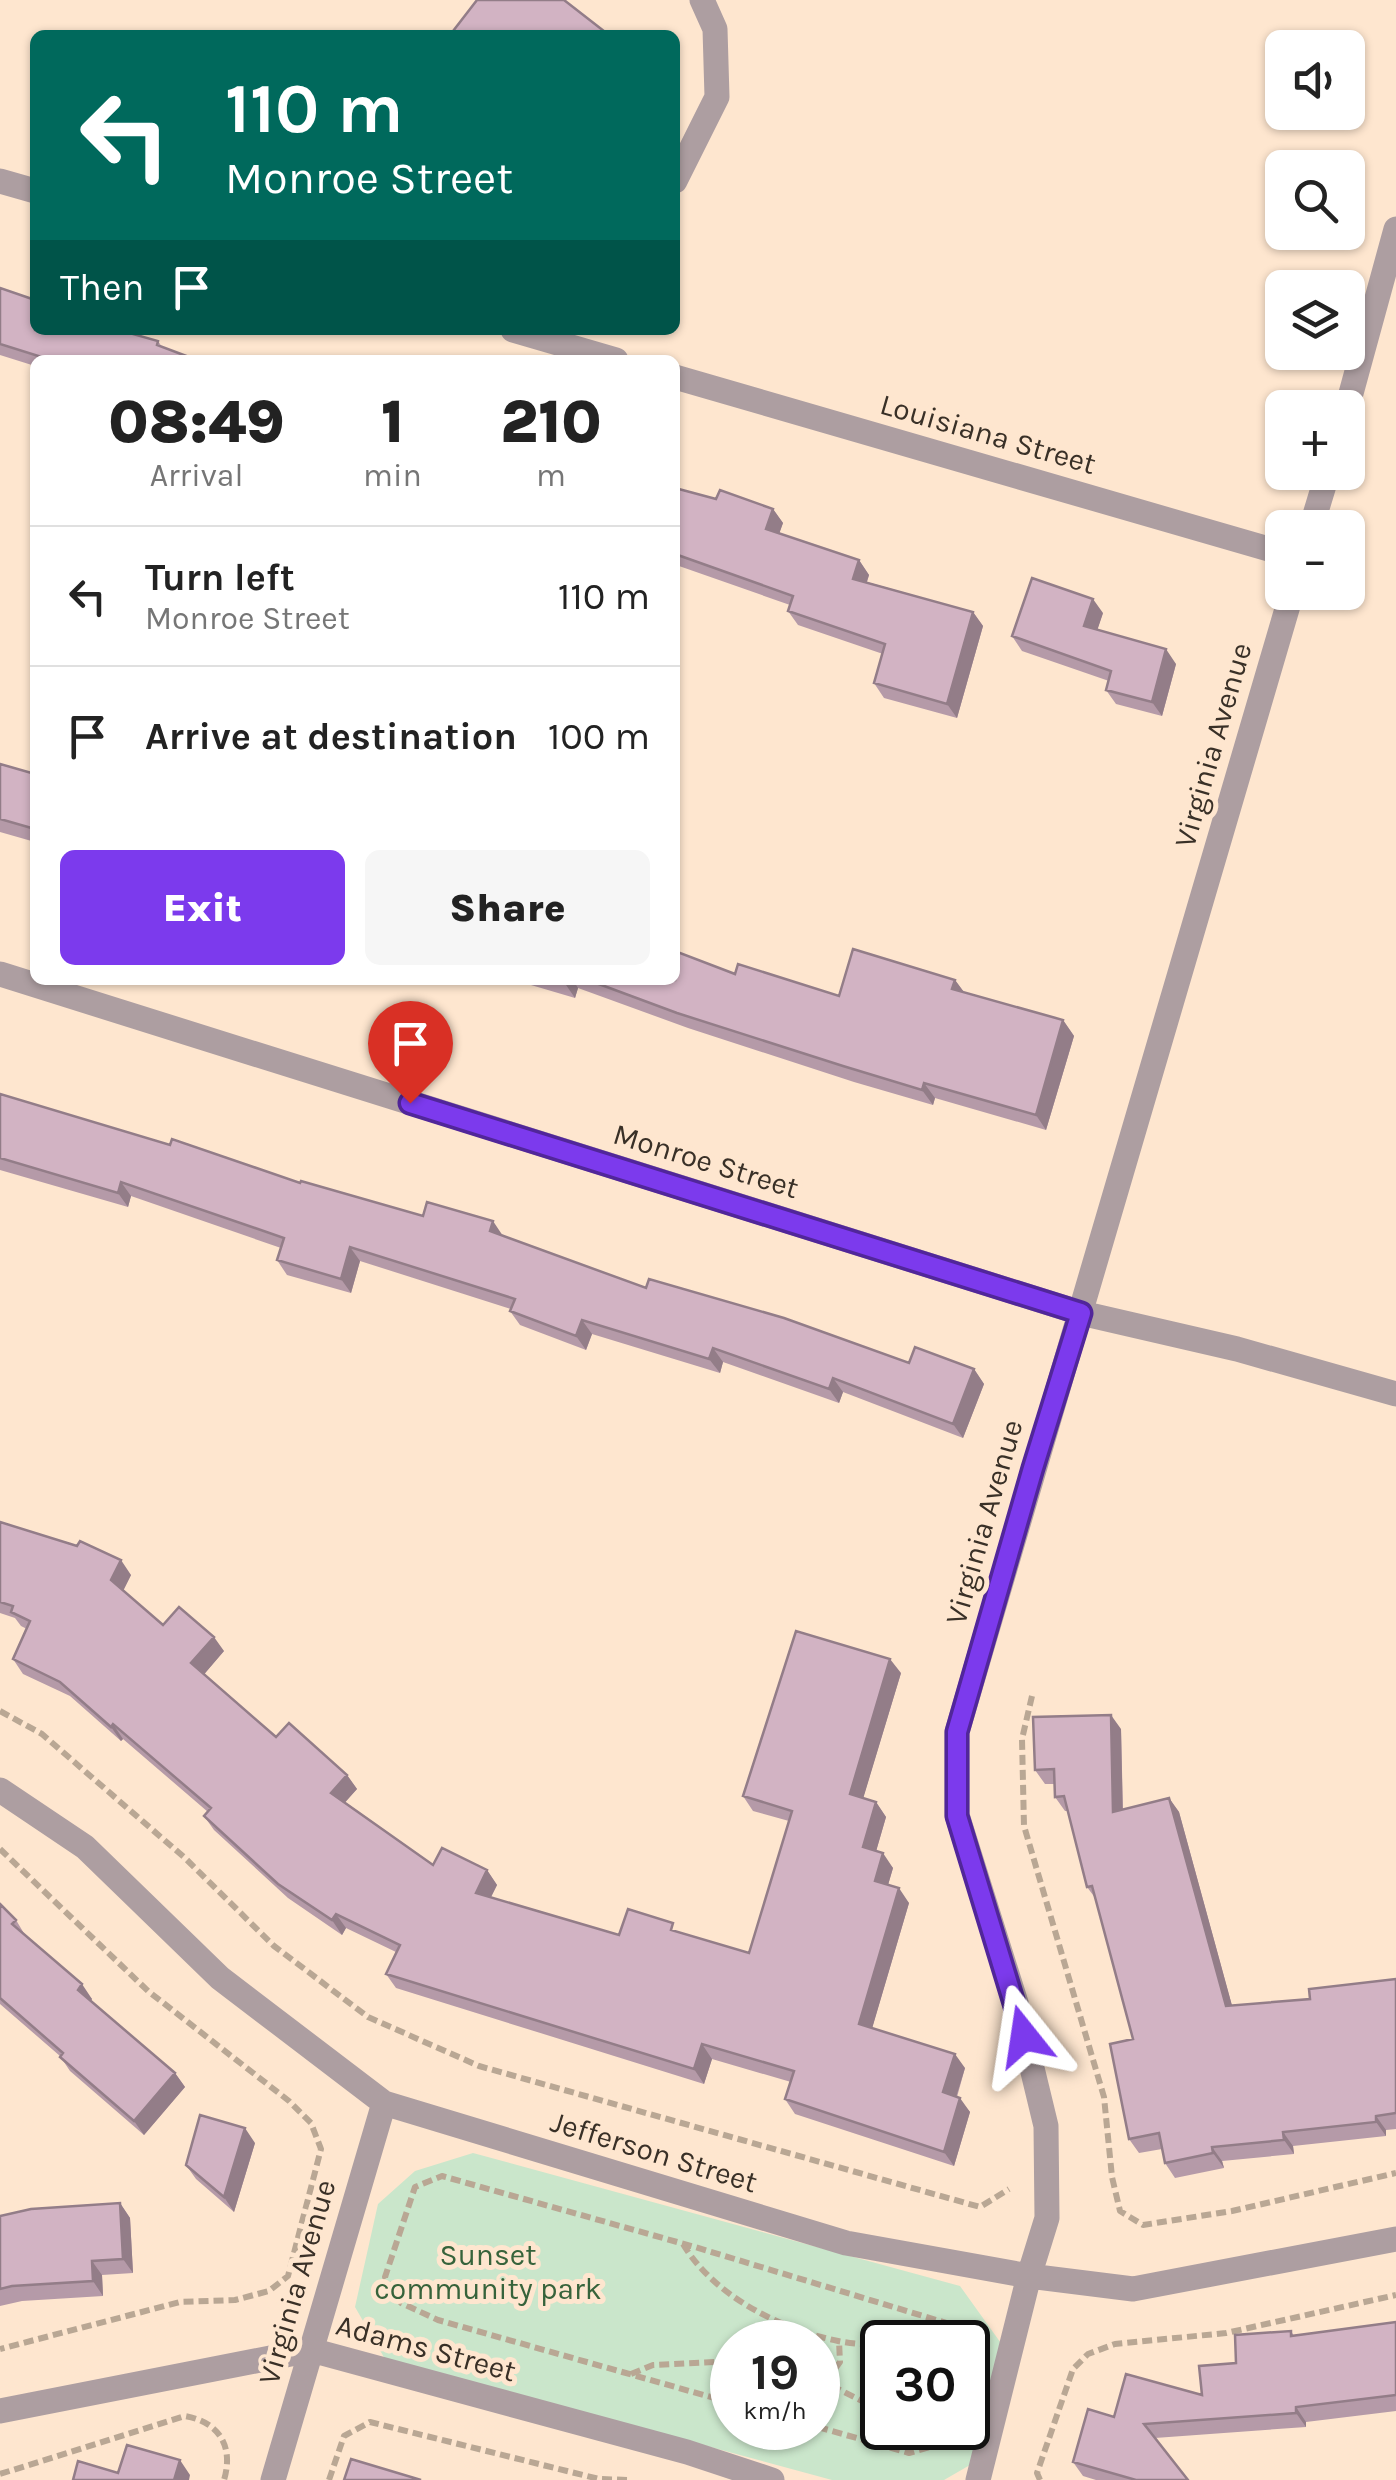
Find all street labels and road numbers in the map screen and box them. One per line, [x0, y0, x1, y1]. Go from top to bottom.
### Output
street label: Louisiana Street [876, 386, 1100, 482]
street label: Virginia Avenue [1167, 638, 1259, 852]
street label: Monroe Street [609, 1116, 803, 1206]
street label: Virginia Avenue [938, 1415, 1030, 1629]
street label: Jefferson Street [546, 2103, 762, 2201]
street label: Virginia Avenue [251, 2175, 343, 2389]
street label: Adams Street [332, 2307, 520, 2389]

